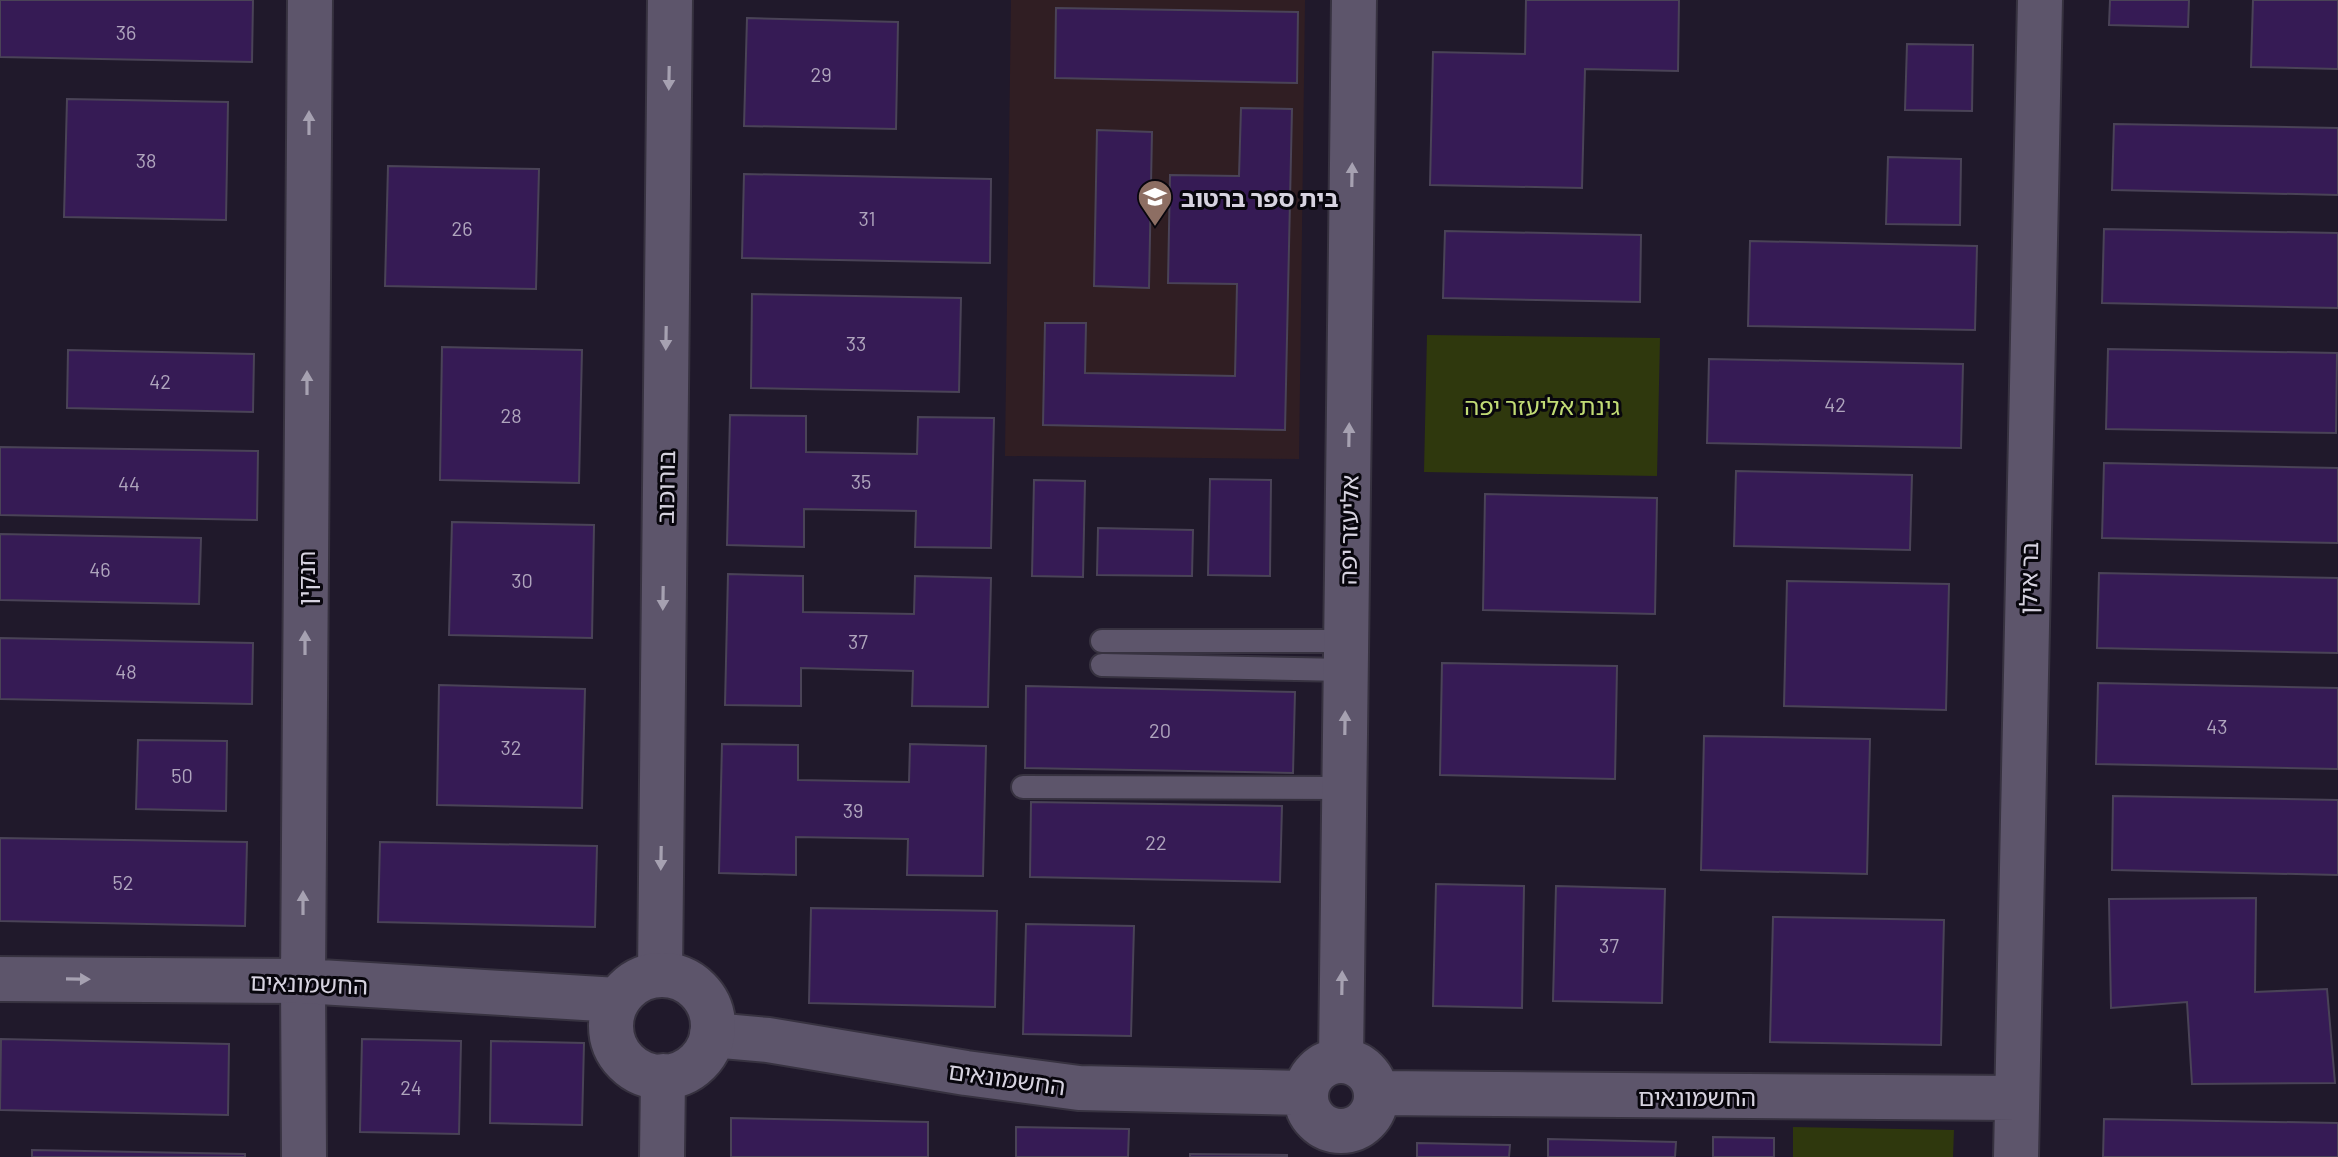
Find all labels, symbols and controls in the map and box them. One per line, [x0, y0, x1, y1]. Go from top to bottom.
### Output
house number: 36 [116, 20, 136, 44]
house number: 29 [810, 62, 832, 86]
one-way arrow [663, 66, 675, 91]
one-way arrow [303, 110, 315, 135]
house number: 38 [136, 148, 156, 172]
one-way arrow [1346, 162, 1358, 187]
school or university icon: בית ספר ברטוב [1136, 178, 1174, 228]
place label: בית ספר ברטוב [1181, 183, 1338, 212]
house number: 31 [858, 206, 876, 230]
house number: 26 [451, 216, 473, 240]
one-way arrow [660, 326, 672, 351]
house number: 33 [846, 331, 866, 355]
house number: 42 [149, 369, 171, 393]
one-way arrow [301, 370, 313, 395]
park label: גינת אליעזר יפה [1464, 391, 1620, 420]
house number: 42 [1824, 392, 1846, 416]
house number: 28 [500, 403, 522, 427]
one-way arrow [1343, 422, 1355, 447]
street label: בורוכוב [650, 450, 680, 524]
house number: 35 [851, 469, 871, 493]
house number: 44 [118, 471, 140, 495]
street label: אליעזר יפה [1333, 475, 1363, 585]
street label: בר אילן [2013, 541, 2043, 615]
street label: חנקין [291, 550, 320, 606]
house number: 46 [89, 557, 111, 581]
house number: 30 [511, 568, 533, 592]
one-way arrow [657, 586, 670, 611]
house number: 37 [848, 629, 868, 653]
one-way arrow [299, 630, 311, 655]
house number: 48 [115, 659, 137, 683]
one-way arrow [1339, 710, 1351, 735]
house number: 43 [2206, 714, 2228, 738]
house number: 20 [1149, 718, 1171, 742]
house number: 32 [500, 735, 522, 759]
house number: 50 [171, 763, 193, 787]
house number: 39 [843, 798, 863, 822]
house number: 22 [1145, 830, 1167, 854]
one-way arrow [655, 846, 667, 871]
house number: 52 [113, 870, 134, 894]
one-way arrow [297, 890, 309, 915]
house number: 37 [1599, 933, 1619, 957]
street label: החשמונאים [249, 966, 369, 1000]
one-way arrow [1336, 970, 1348, 995]
one-way arrow [66, 973, 91, 985]
street label: החשמונאים [947, 1055, 1067, 1101]
house number: 24 [400, 1075, 422, 1099]
street label: החשמונאים [1638, 1082, 1756, 1111]

